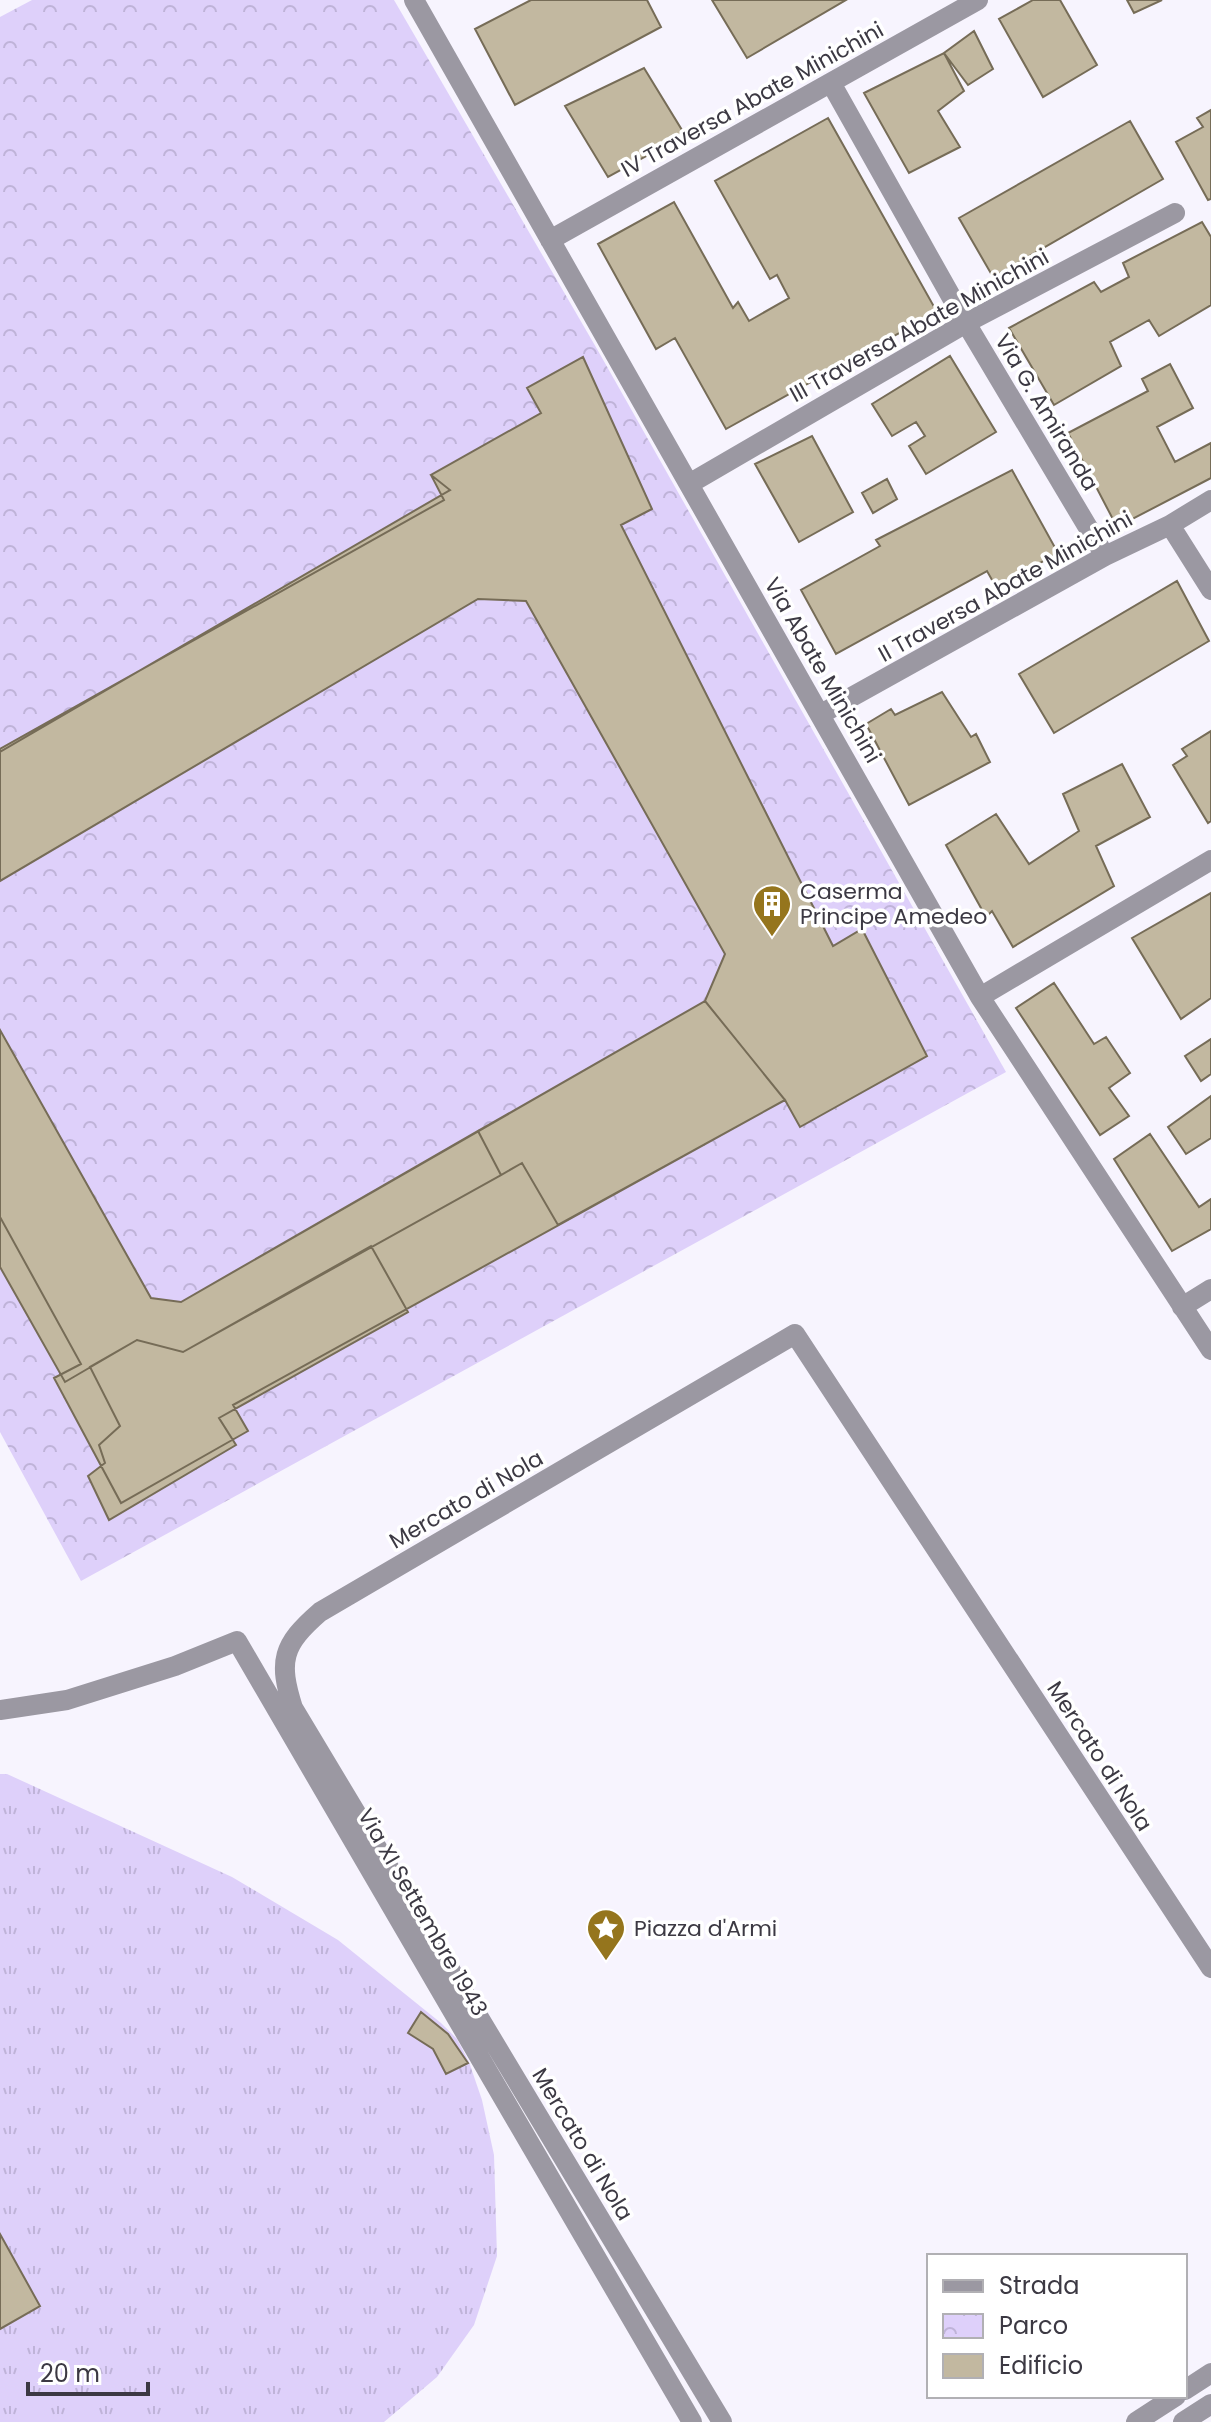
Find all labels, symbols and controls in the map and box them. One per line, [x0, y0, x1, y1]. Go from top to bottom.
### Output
street label: IV Traversa Abate Minichini [615, 14, 889, 185]
street label: III Traversa Abate Minichini [784, 241, 1054, 410]
street label: Via G. Amiranda [987, 328, 1106, 497]
street label: II Traversa Abate Minichini [872, 503, 1138, 669]
street label: Via Abate Minichini [757, 572, 888, 769]
place label: Caserma Principe Amedeo [800, 876, 987, 932]
building icon: Caserma Principe Amedeo [751, 883, 793, 938]
street label: Mercato di Nola [384, 1443, 549, 1556]
street label: Mercato di Nola [1039, 1675, 1160, 1837]
street label: Via XI Settembre 1943 [350, 1803, 495, 2022]
place icon: Piazza d'Armi [585, 1907, 627, 1962]
place label: Piazza d'Armi [634, 1913, 777, 1944]
street label: Mercato di Nola [525, 2062, 640, 2226]
legend [927, 2254, 1187, 2398]
text: Strada [999, 2269, 1079, 2302]
text: Parco [999, 2309, 1068, 2342]
scale bar [28, 2346, 148, 2396]
text: Edificio [999, 2349, 1083, 2382]
text: 20 m [40, 2357, 100, 2390]

